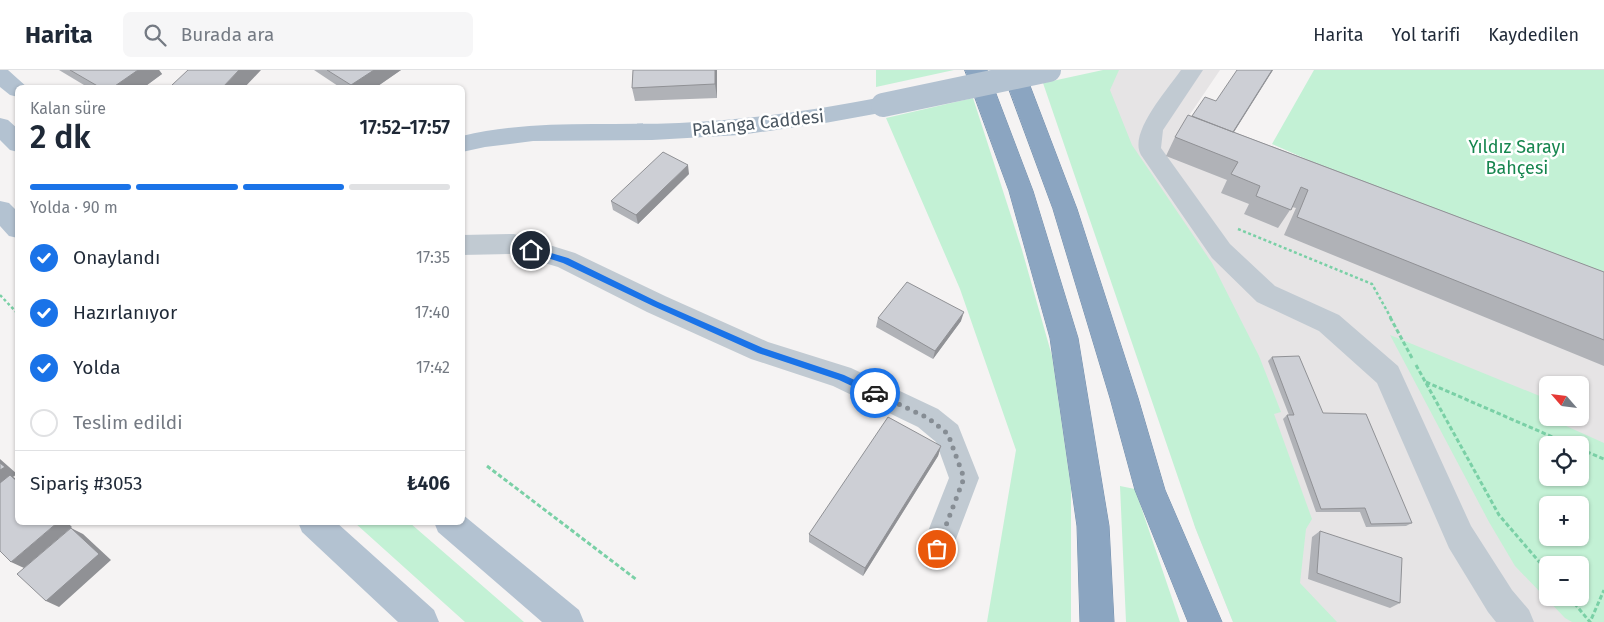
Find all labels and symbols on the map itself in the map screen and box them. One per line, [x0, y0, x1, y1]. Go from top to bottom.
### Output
street label: Palanga Caddesi [691, 105, 825, 141]
park label: Yıldız Sarayı Bahçesi [1468, 136, 1566, 179]
pin [510, 229, 552, 271]
courier [850, 368, 900, 418]
north arrow [1539, 376, 1589, 426]
pin [916, 528, 958, 570]

